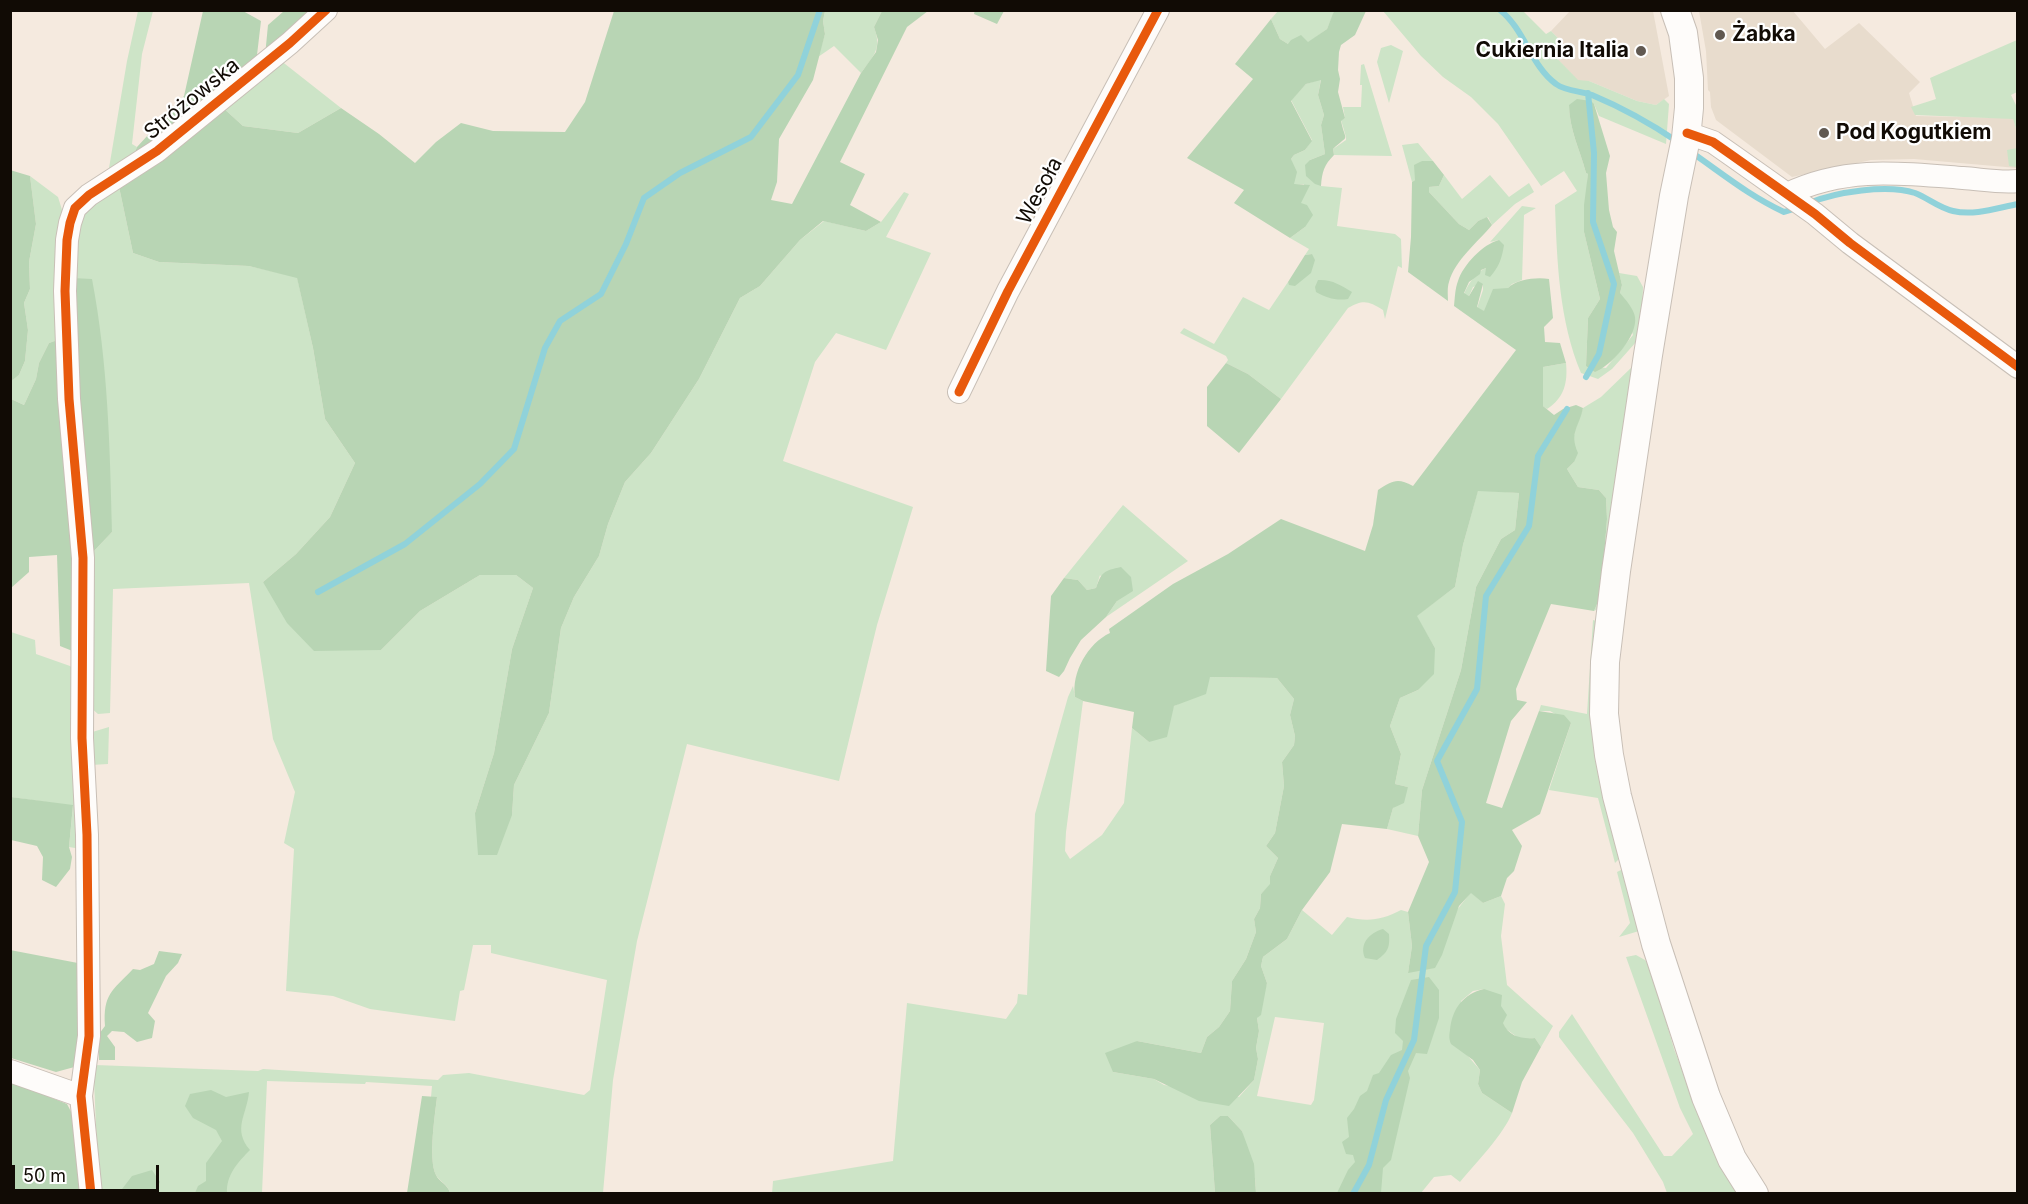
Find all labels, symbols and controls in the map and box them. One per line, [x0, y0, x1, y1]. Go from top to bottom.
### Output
place label: Żabka [1732, 22, 1796, 48]
marker: Żabka [1713, 28, 1727, 42]
place label: Cukiernia Italia [1476, 38, 1629, 64]
marker: Cukiernia Italia [1634, 44, 1648, 58]
street label: Stróżowska [139, 53, 245, 145]
place label: Pod Kogutkiem [1836, 120, 1991, 146]
marker: Pod Kogutkiem [1817, 126, 1831, 140]
street label: Wesoła [1012, 153, 1068, 229]
scale bar [15, 1153, 162, 1191]
text: 50 m [23, 1165, 66, 1186]

